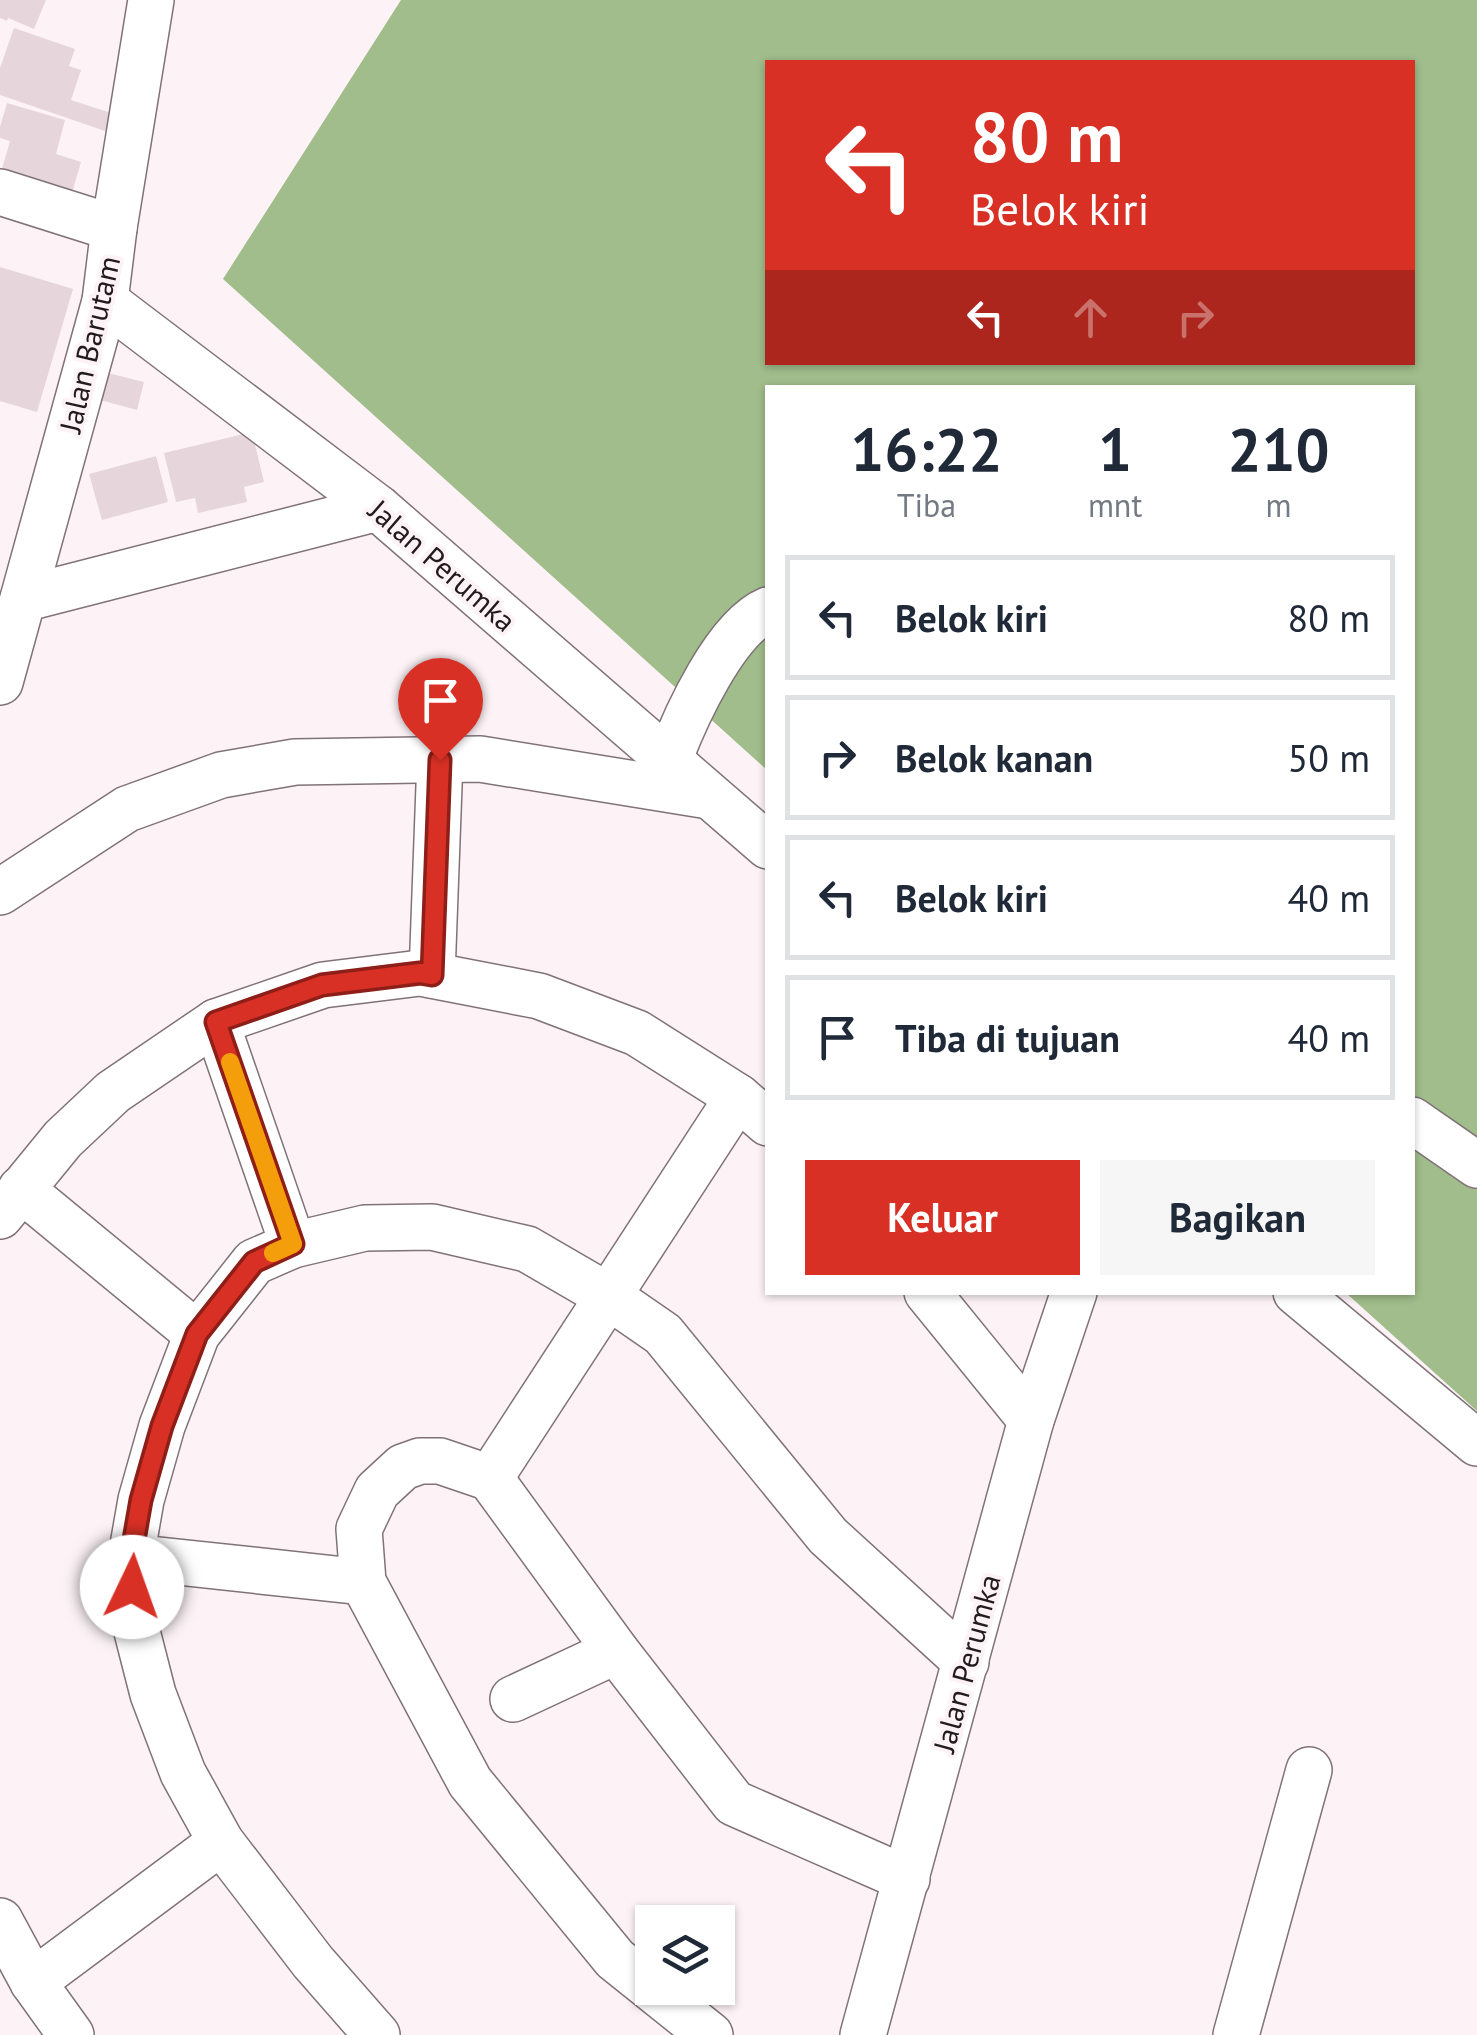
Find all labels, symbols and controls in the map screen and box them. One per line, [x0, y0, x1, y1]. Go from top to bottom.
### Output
text: 80 m [970, 91, 1123, 181]
icon: left [805, 100, 935, 230]
text: Belok kiri [970, 179, 1150, 237]
street label: Jalan Barutam [49, 252, 128, 438]
icon: left [958, 290, 1013, 345]
icon: ahead [1063, 290, 1118, 345]
icon: right [1168, 290, 1223, 345]
text: 16:22 [850, 410, 1003, 488]
text: 1 [1098, 410, 1132, 488]
text: 210 [1228, 410, 1330, 488]
text: Tiba [897, 484, 956, 526]
text: mnt [1088, 484, 1142, 526]
text: m [1266, 484, 1292, 526]
street label: Jalan Perumka [360, 489, 525, 640]
icon: left [810, 590, 865, 645]
text: Belok kiri [895, 593, 1048, 642]
text: 80 m [1288, 593, 1370, 642]
pin [398, 658, 483, 761]
icon: arrive [413, 673, 468, 728]
icon: right [810, 730, 865, 785]
text: Belok kanan [895, 733, 1093, 782]
text: 50 m [1288, 733, 1370, 782]
icon: left [810, 870, 865, 925]
text: Belok kiri [895, 873, 1048, 922]
text: 40 m [1288, 873, 1370, 922]
icon: arrive [810, 1010, 865, 1065]
text: Tiba di tujuan [895, 1013, 1120, 1062]
text: 40 m [1288, 1013, 1370, 1062]
button: Keluar [805, 1160, 1080, 1275]
button: Bagikan [1100, 1160, 1375, 1275]
position arrow [80, 1535, 184, 1639]
street label: Jalan Perumka [923, 1570, 1008, 1758]
map controls [635, 1905, 735, 2005]
button: layers [635, 1905, 735, 2005]

